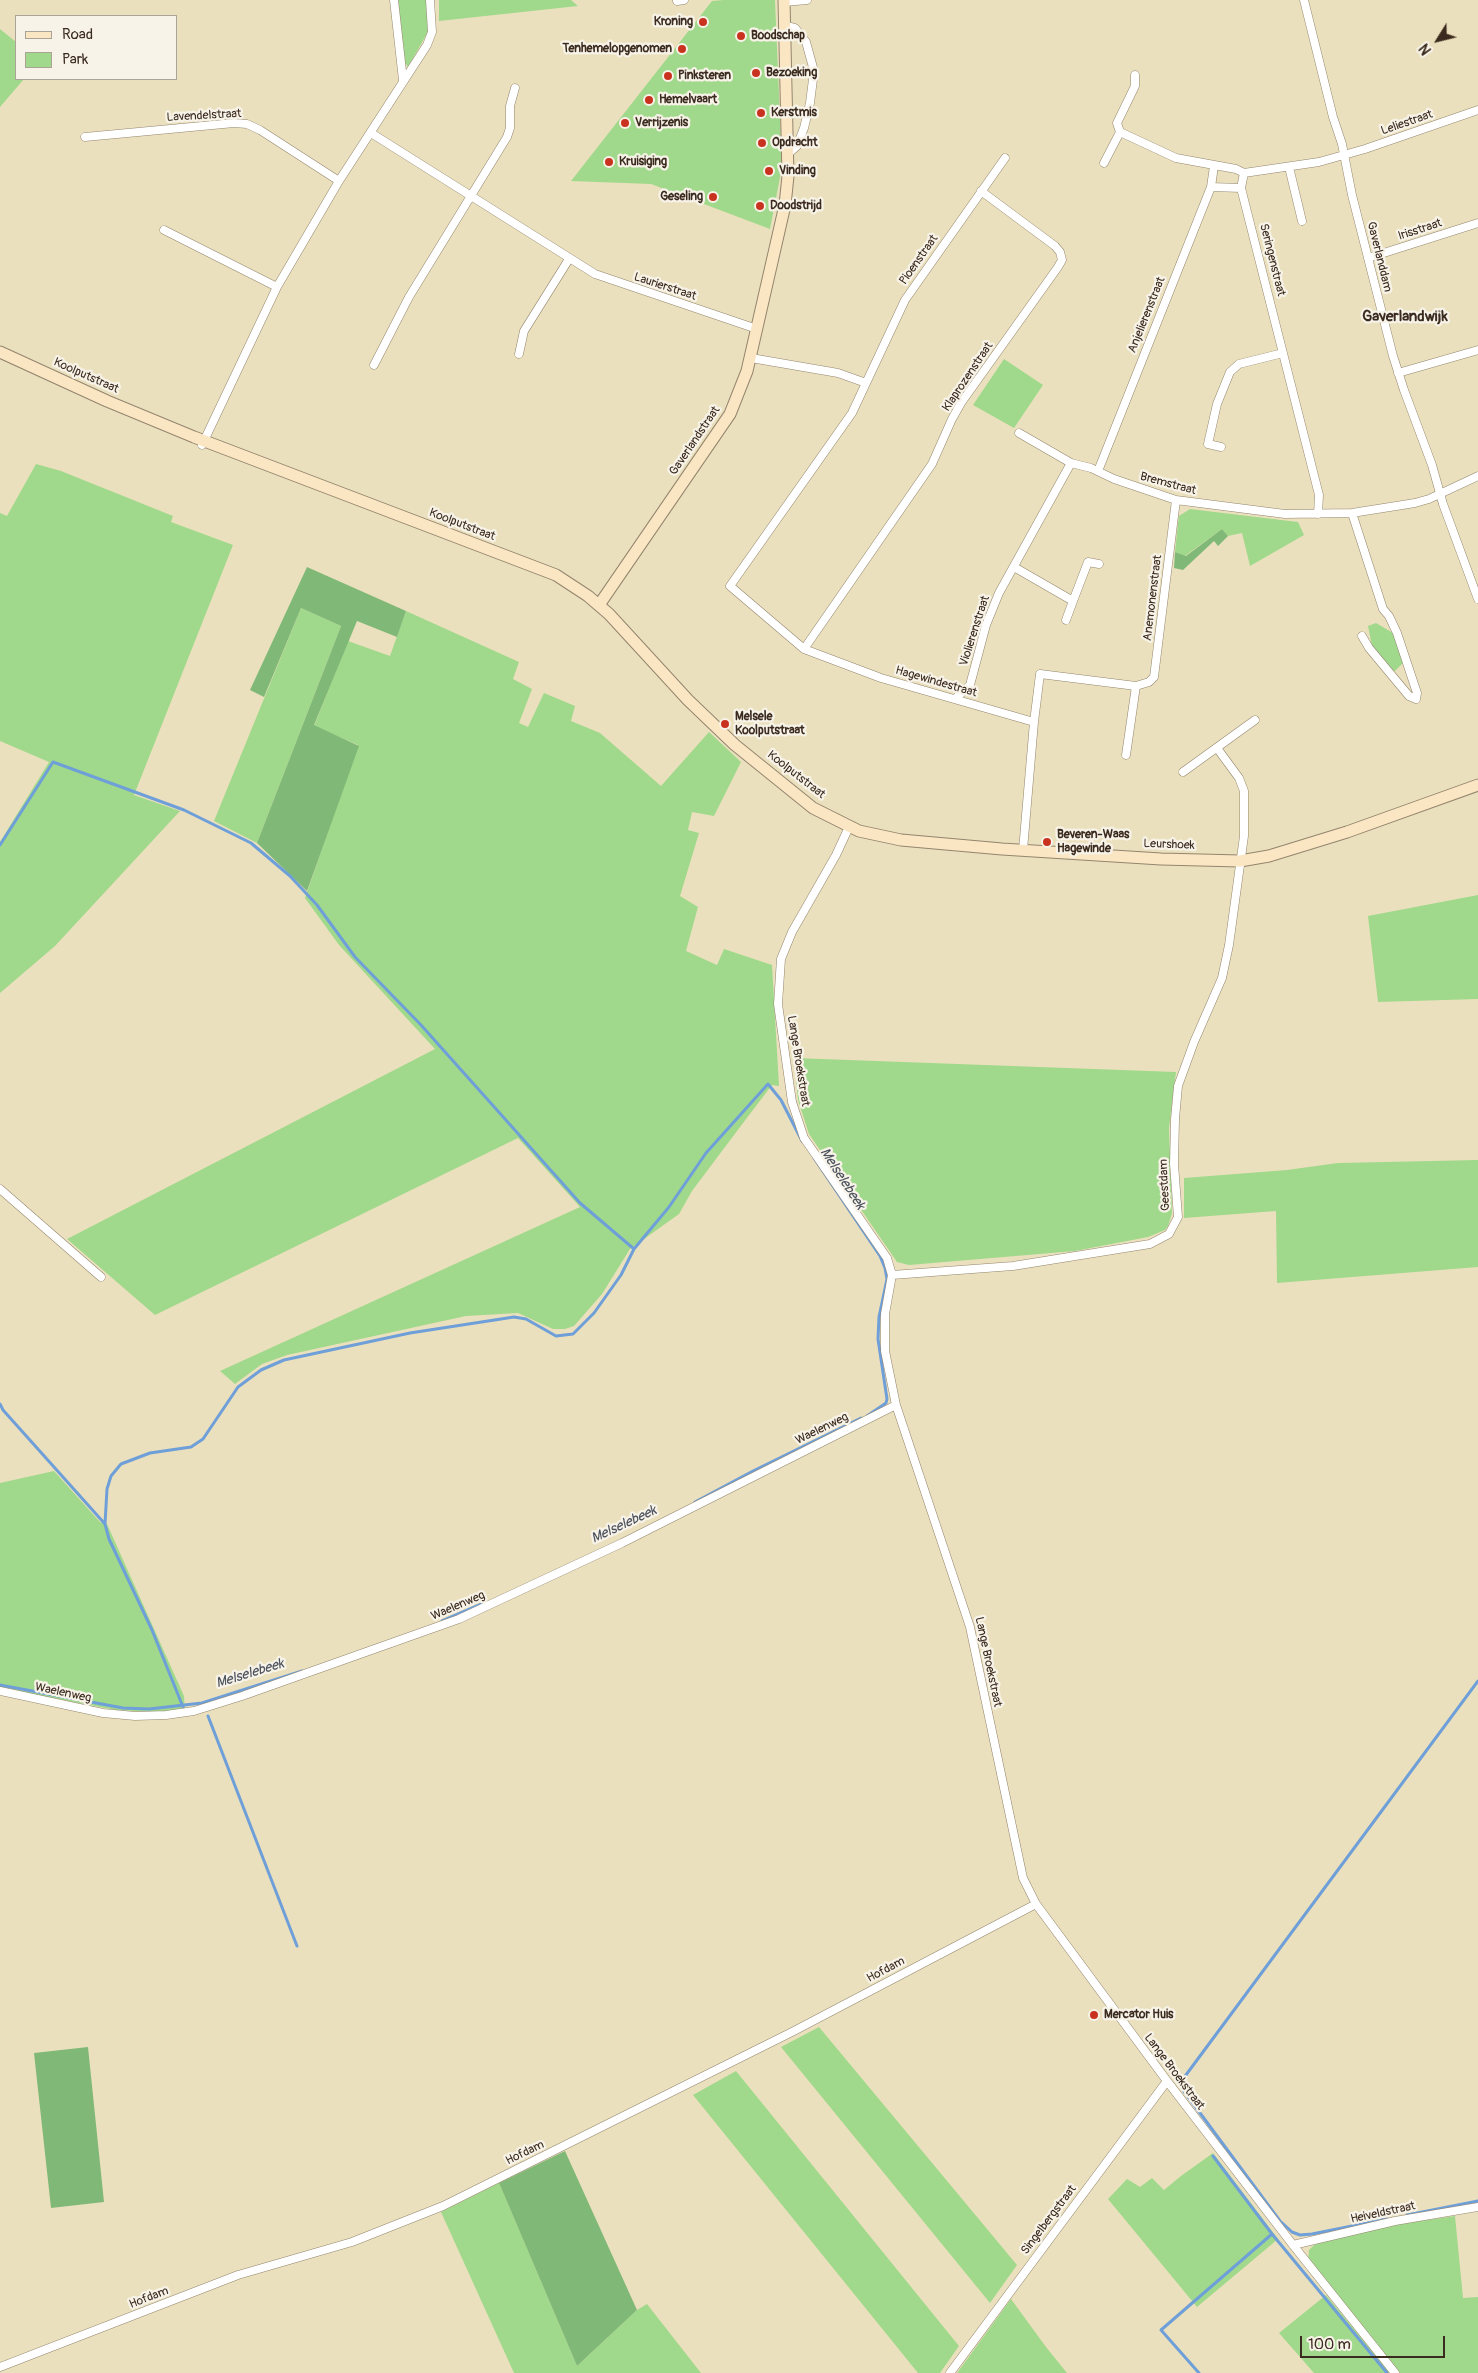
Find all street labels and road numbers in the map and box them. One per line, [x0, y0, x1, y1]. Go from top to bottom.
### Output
street label: Lavendelstraat [166, 107, 242, 125]
street label: Leliestraat [1379, 107, 1435, 139]
street label: Irisstraat [1396, 216, 1444, 244]
street label: Gaverlanddam [1363, 220, 1395, 294]
street label: Seringenstraat [1256, 222, 1288, 298]
street label: Pioenstraat [897, 232, 941, 288]
street label: Laurierstraat [632, 270, 698, 304]
street label: Anjelierenstraat [1125, 275, 1169, 355]
street label: Klaprozenstraat [940, 340, 996, 414]
street label: Koolputstraat [51, 355, 121, 397]
street label: Gaverlandstraat [667, 404, 723, 478]
street label: Bremstraat [1138, 470, 1198, 498]
street label: Koolputstraat [427, 506, 497, 544]
street label: Anemonenstraat [1141, 554, 1165, 642]
street label: Violierenstraat [957, 594, 993, 668]
street label: Hagewindestraat [894, 663, 978, 701]
street label: Koolputstraat [764, 748, 828, 802]
street label: Leurshoek [1143, 837, 1195, 853]
street label: Lange Broekstraat [784, 1015, 812, 1107]
street label: Geestdam [1156, 1159, 1174, 1211]
street label: Waelenweg [793, 1410, 851, 1448]
street label: Waelenweg [429, 1588, 487, 1624]
street label: Lange Broekstraat [971, 1616, 1005, 1708]
street label: Waelenweg [34, 1680, 92, 1706]
street label: Hofdam [865, 1954, 907, 1986]
street label: Lange Broekstraat [1141, 2031, 1207, 2113]
street label: Hofdam [503, 2138, 547, 2168]
street label: Singelbergstraat [1018, 2183, 1080, 2257]
street label: Heiveldstraat [1349, 2199, 1417, 2227]
street label: Hofdam [127, 2284, 171, 2312]

